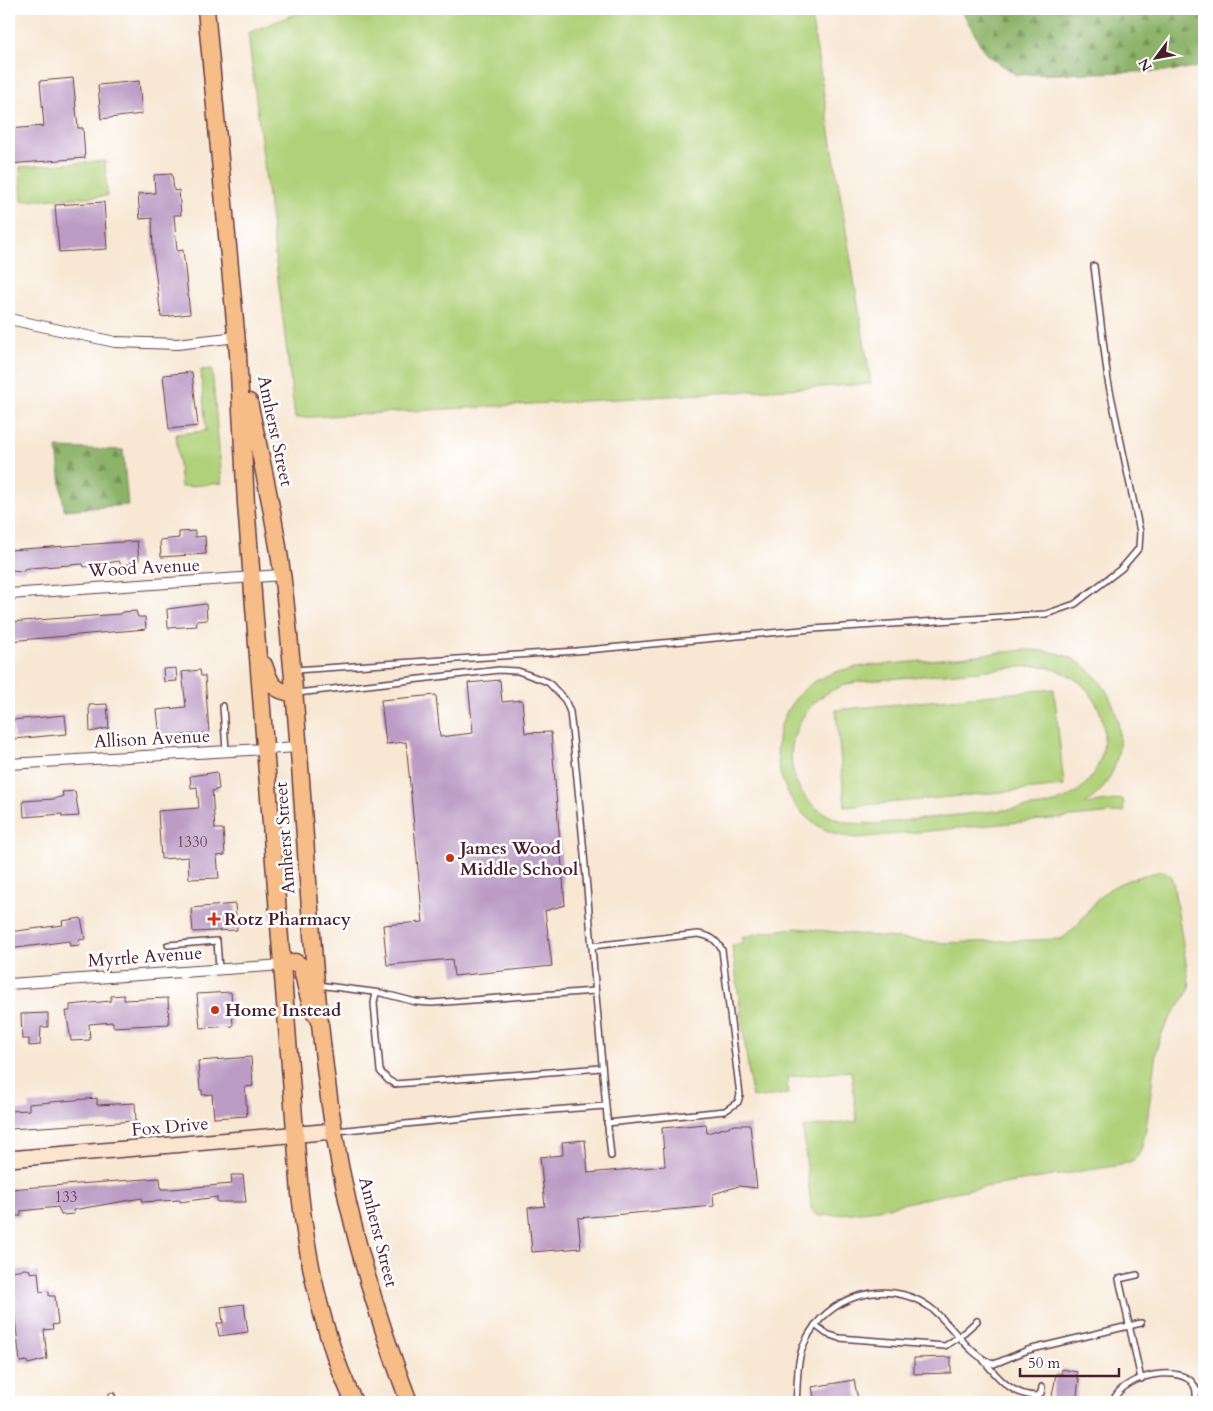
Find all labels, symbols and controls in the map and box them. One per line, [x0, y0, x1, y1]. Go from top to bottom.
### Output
north arrow [1130, 32, 1180, 82]
text: N [1134, 54, 1157, 75]
street label: Amherst Street [251, 373, 299, 489]
street label: Wood Avenue [86, 553, 201, 583]
street label: Allison Avenue [93, 723, 211, 755]
street label: Amherst Street [269, 781, 301, 895]
house number: 1330 [177, 832, 208, 852]
place label: James Wood Middle School [457, 836, 578, 882]
marker: James Wood Middle School [444, 852, 456, 864]
place label: Rotz Pharmacy [224, 907, 352, 932]
marker: Rotz Pharmacy [208, 913, 220, 925]
street label: Myrtle Avenue [87, 941, 203, 973]
place label: Home Instead [225, 998, 342, 1023]
marker: Home Instead [209, 1004, 221, 1016]
street label: Fox Drive [130, 1111, 210, 1143]
street label: Amherst Street [352, 1174, 404, 1290]
house number: 133 [54, 1187, 78, 1207]
scale bar [1020, 1346, 1119, 1378]
text: 50 m [1028, 1353, 1060, 1373]

